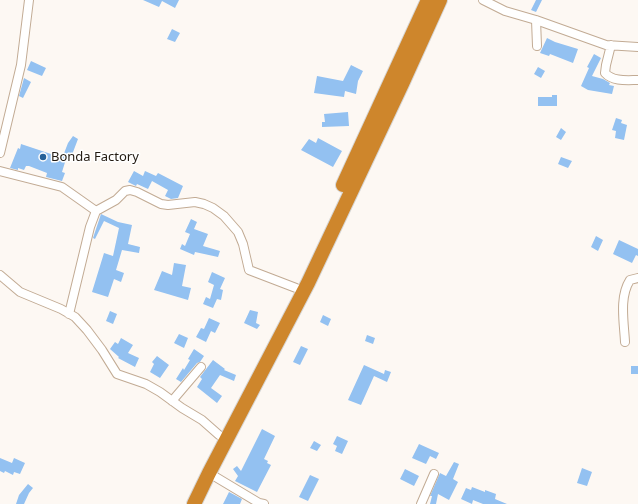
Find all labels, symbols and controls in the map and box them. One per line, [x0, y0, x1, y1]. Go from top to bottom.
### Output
place label: Bonda Factory [51, 149, 139, 165]
marker: Bonda Factory [38, 152, 48, 162]

